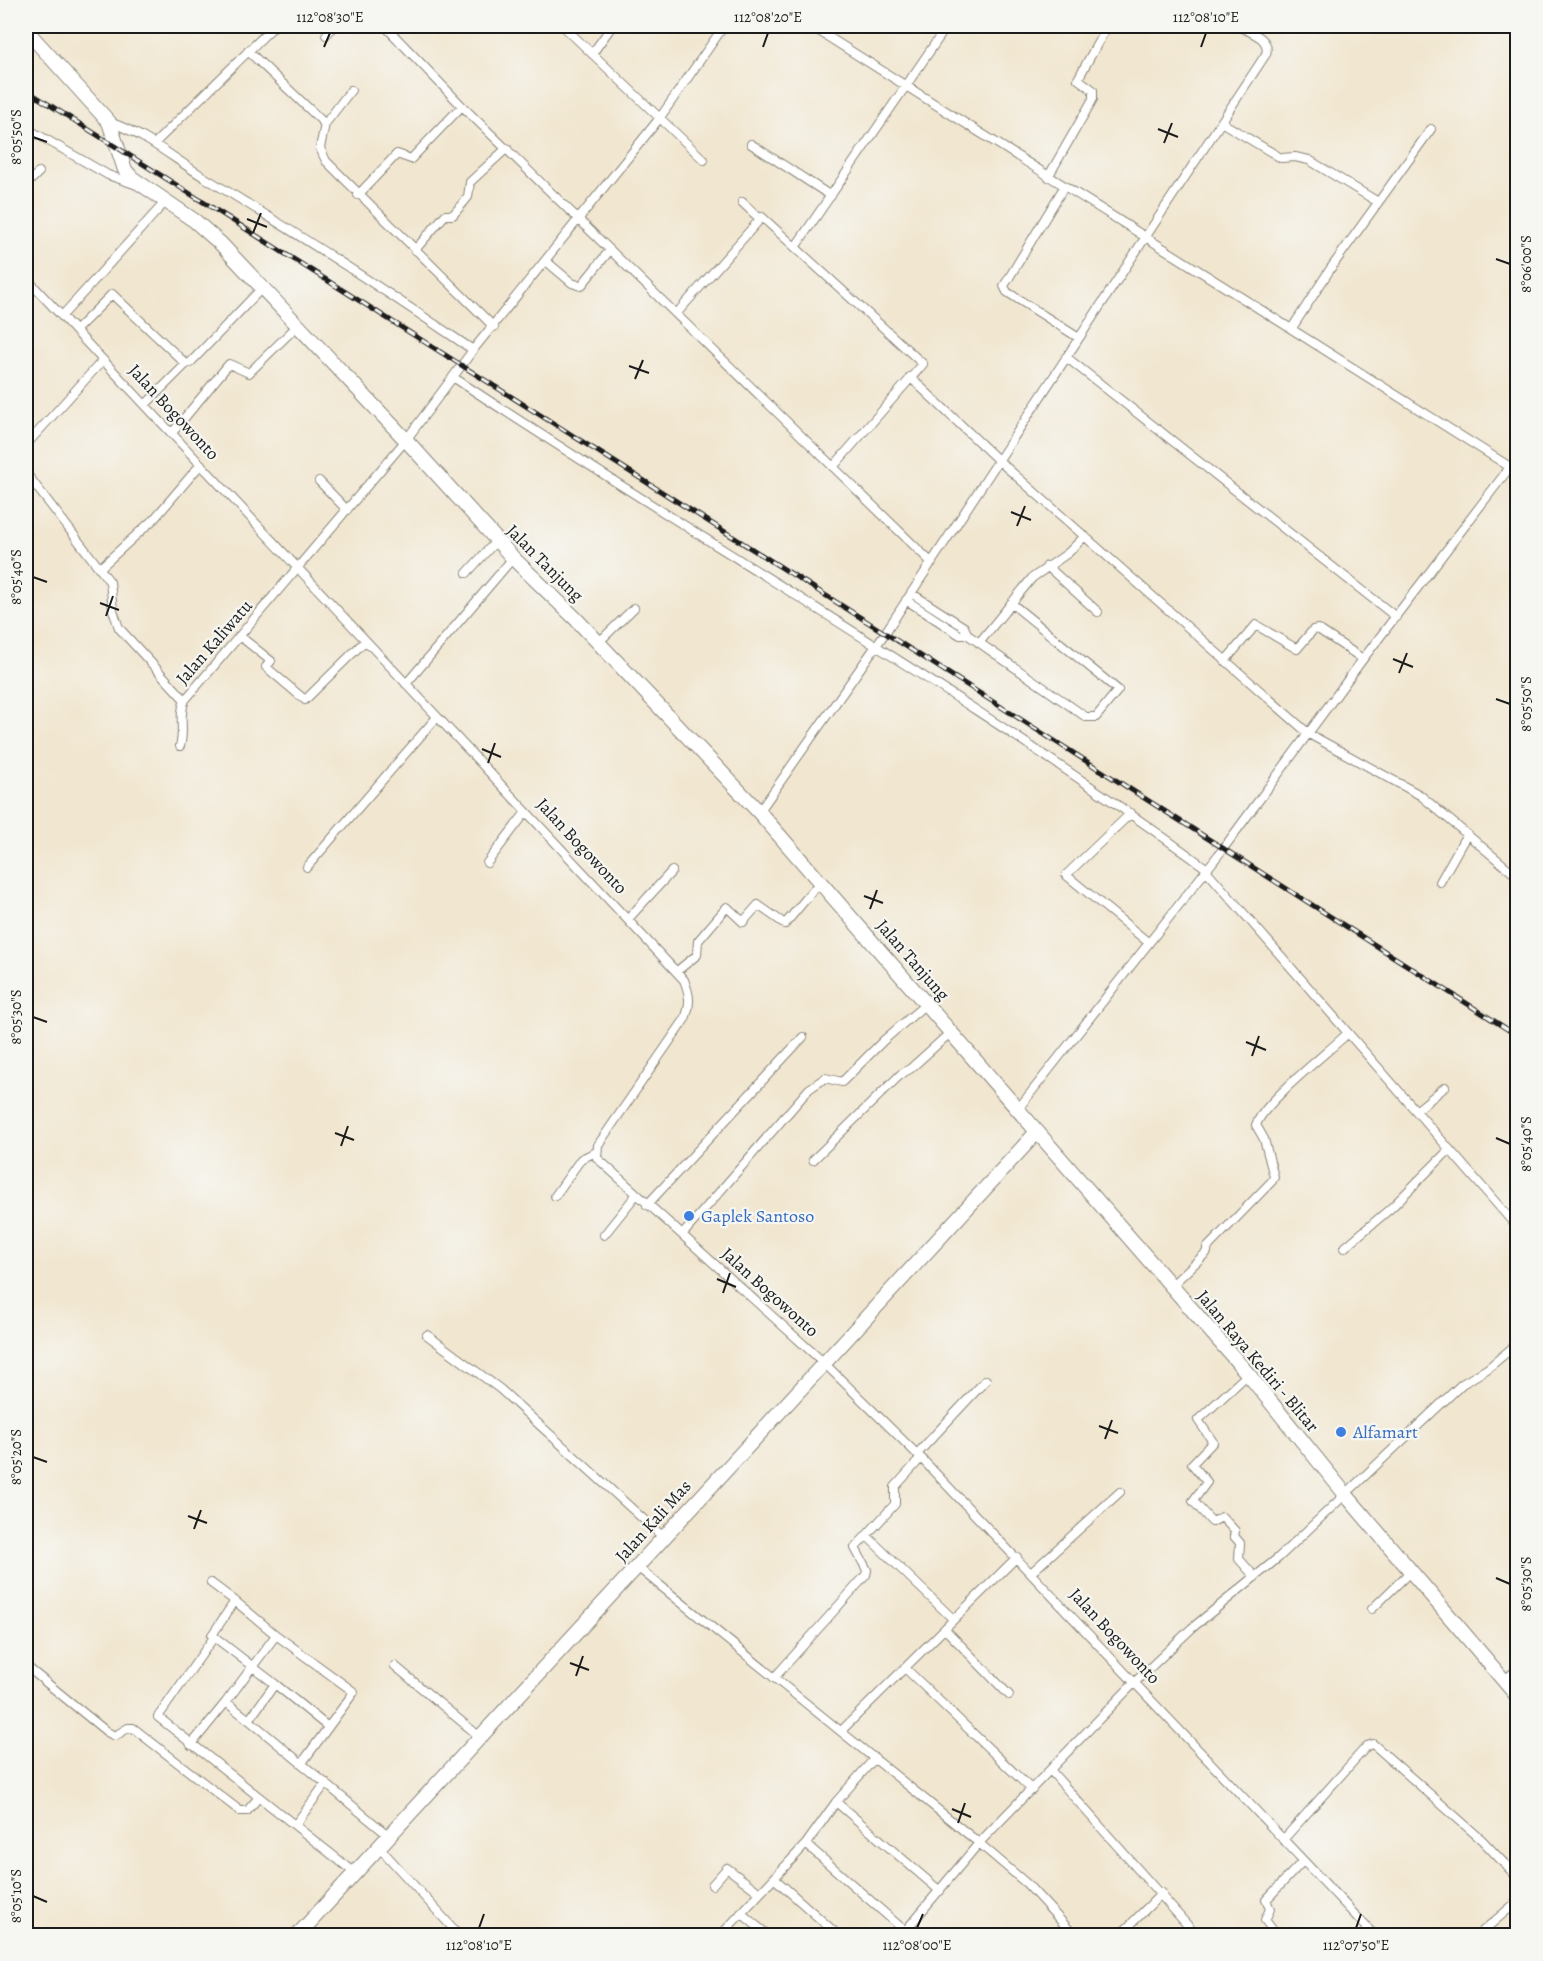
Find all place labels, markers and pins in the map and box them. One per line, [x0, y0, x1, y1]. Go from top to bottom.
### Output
place label: Gaplek Santoso [701, 1204, 814, 1228]
marker: Gaplek Santoso [682, 1209, 696, 1223]
place label: Alfamart [1352, 1420, 1418, 1444]
marker: Alfamart [1334, 1425, 1348, 1439]

